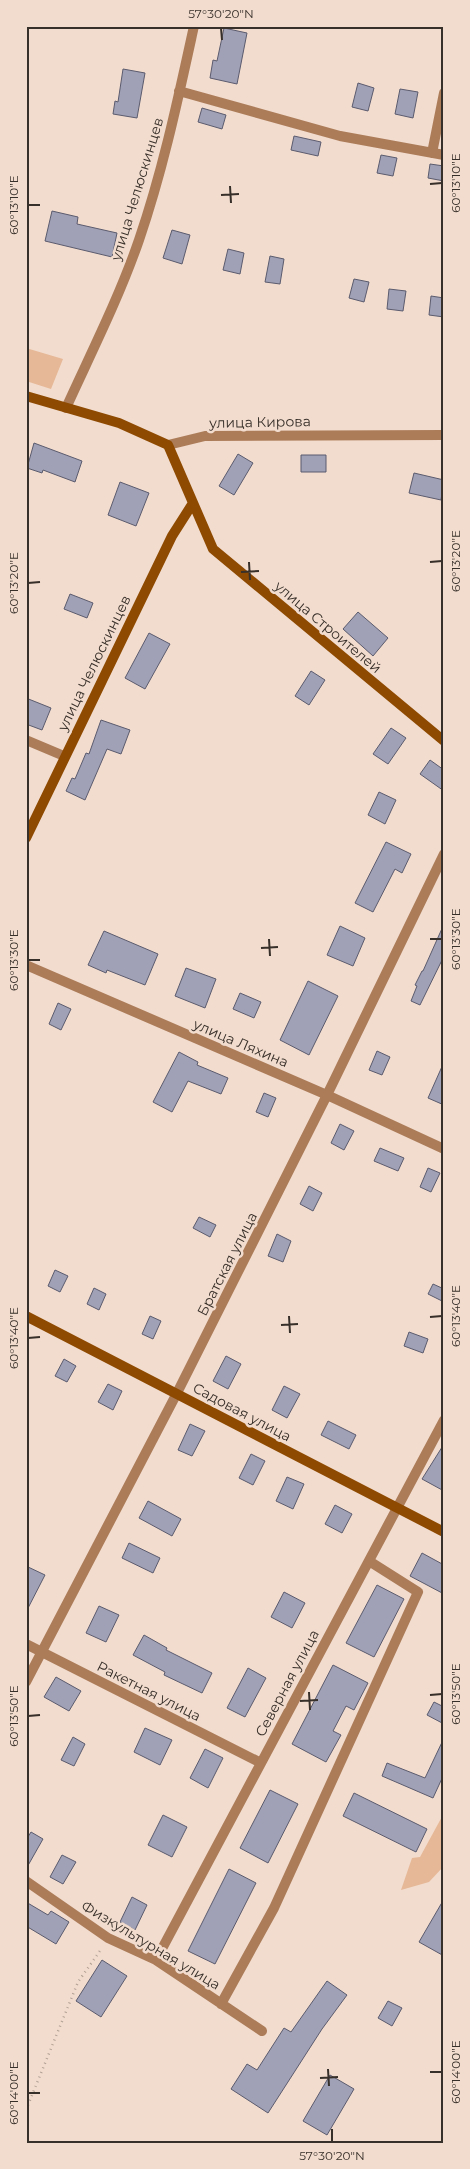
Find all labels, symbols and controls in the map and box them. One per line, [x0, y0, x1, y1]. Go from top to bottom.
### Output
text: 57°30'20"N [188, 6, 254, 21]
street label: улица Челюскинцев [106, 115, 167, 264]
text: 60°13'10"E [448, 153, 463, 213]
text: 60°13'10"E [6, 175, 21, 235]
street label: улица Кирова [208, 412, 311, 432]
text: 60°13'20"E [448, 530, 463, 592]
text: 60°13'20"E [6, 552, 21, 614]
street label: улица Строителей [270, 576, 385, 677]
street label: улица Челюскинцев [53, 592, 135, 735]
text: 60°13'30"E [448, 908, 463, 970]
text: 60°13'30"E [6, 929, 21, 991]
street label: улица Ляхина [190, 1015, 291, 1071]
street label: Братская улица [193, 1209, 261, 1319]
text: 60°13'40"E [448, 1285, 463, 1347]
text: 60°13'40"E [6, 1307, 21, 1369]
street label: Садовая улица [190, 1379, 294, 1445]
street label: Северная улица [251, 1626, 323, 1740]
street label: Ракетная улица [94, 1657, 204, 1725]
text: 60°13'50"E [448, 1663, 463, 1725]
text: 60°13'50"E [6, 1685, 21, 1747]
street label: Физкультурная улица [78, 1896, 224, 1994]
text: 60°14'00"E [448, 2040, 463, 2104]
text: 60°14'00"E [6, 2061, 21, 2125]
text: 57°30'20"N [299, 2148, 365, 2163]

